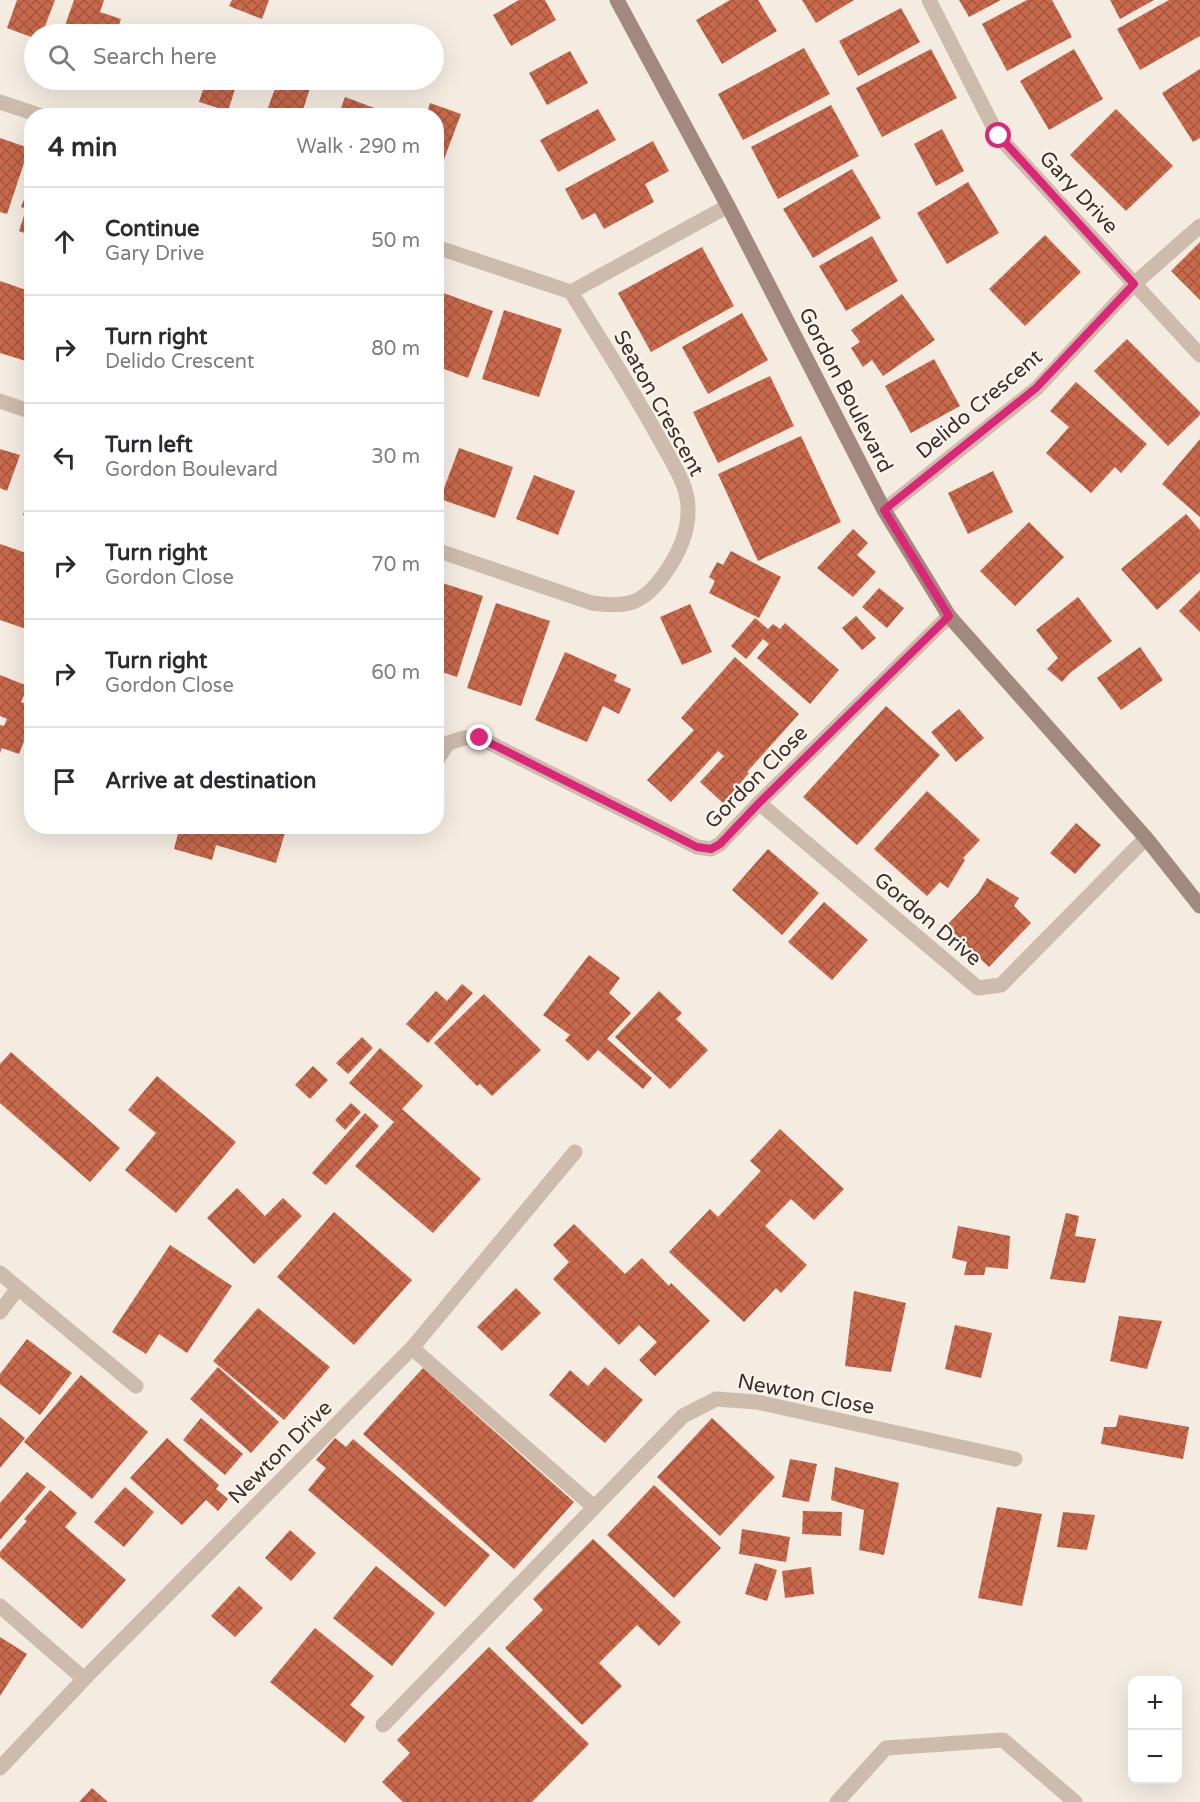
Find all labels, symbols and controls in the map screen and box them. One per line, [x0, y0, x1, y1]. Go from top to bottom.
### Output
search box [24, 24, 444, 90]
icon: search [45, 41, 78, 74]
text: Search here [93, 44, 217, 70]
route start [985, 122, 1011, 148]
text: 4 min [48, 132, 117, 163]
text: Walk · 290 m [297, 135, 420, 159]
street label: Gary Drive [1034, 146, 1123, 239]
text: Continue [105, 216, 200, 242]
icon: ahead [48, 225, 81, 258]
text: 50 m [371, 229, 420, 253]
text: Gary Drive [105, 242, 204, 266]
street label: Gordon Boulevard [793, 304, 898, 477]
text: Turn right [105, 324, 207, 350]
street label: Seaton Crescent [608, 326, 709, 481]
icon: right [48, 333, 81, 366]
text: 80 m [371, 337, 420, 361]
street label: Delido Crescent [911, 344, 1047, 464]
text: Delido Crescent [105, 350, 254, 374]
text: Turn left [105, 432, 193, 458]
icon: left [48, 441, 81, 474]
text: 30 m [371, 445, 420, 469]
text: Gordon Boulevard [105, 458, 278, 482]
text: Turn right [105, 540, 207, 566]
icon: right [48, 549, 81, 582]
text: 70 m [371, 553, 420, 577]
text: Gordon Close [105, 566, 234, 590]
text: Turn right [105, 648, 207, 674]
icon: right [48, 657, 81, 690]
text: 60 m [371, 661, 420, 685]
text: Gordon Close [105, 674, 234, 698]
street label: Gordon Close [700, 721, 813, 834]
route end [466, 724, 492, 750]
icon: arrive [48, 765, 81, 798]
text: Arrive at destination [105, 768, 316, 794]
street label: Gordon Drive [869, 867, 987, 972]
street label: Newton Close [735, 1369, 877, 1420]
street label: Newton Drive [223, 1395, 337, 1509]
map controls [1128, 1676, 1182, 1784]
button: + [1128, 1676, 1182, 1730]
button: − [1128, 1730, 1182, 1784]

